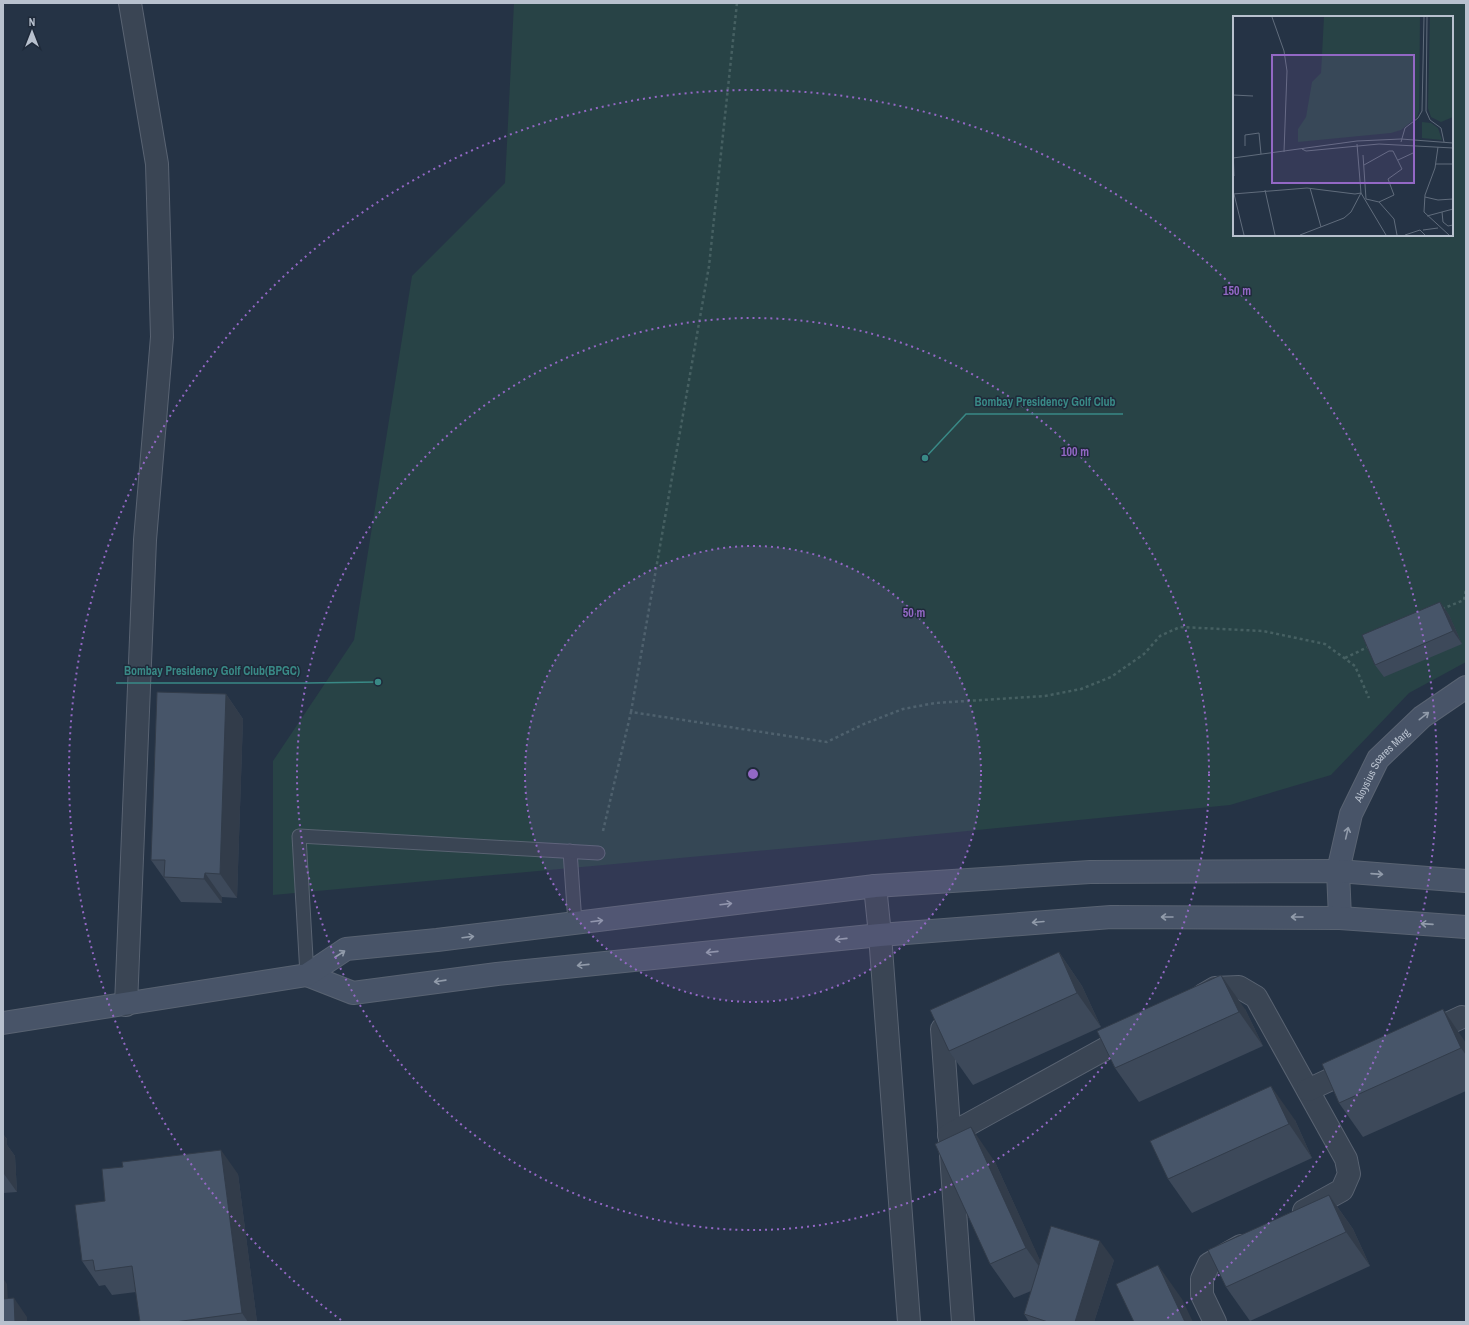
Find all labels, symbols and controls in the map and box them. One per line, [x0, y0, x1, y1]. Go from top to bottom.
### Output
north arrow [12, 12, 52, 52]
text: N [29, 15, 35, 29]
inset map [1233, 16, 1453, 236]
text: 150 m [1223, 283, 1251, 299]
callout: Bombay Presidency Golf Club [966, 390, 1123, 414]
text: Bombay Presidency Golf Club [974, 394, 1116, 410]
text: 100 m [1061, 444, 1089, 460]
text: 50 m [903, 605, 925, 621]
callout: Bombay Presidency Golf Club(BPGC) [116, 659, 308, 683]
text: Bombay Presidency Golf Club(BPGC) [124, 663, 300, 679]
one-way arrow [1419, 712, 1430, 720]
street label: Aloysius Soares Marg [1351, 725, 1413, 805]
centre of rings [746, 767, 760, 781]
one-way arrow [1343, 827, 1351, 840]
one-way arrow [1370, 871, 1383, 878]
one-way arrow [719, 901, 732, 908]
one-way arrow [1161, 913, 1174, 921]
one-way arrow [1291, 914, 1304, 921]
one-way arrow [590, 917, 603, 924]
one-way arrow [1032, 919, 1045, 926]
one-way arrow [1421, 921, 1434, 928]
one-way arrow [461, 933, 474, 940]
one-way arrow [835, 935, 848, 942]
one-way arrow [706, 948, 719, 956]
one-way arrow [334, 950, 345, 958]
one-way arrow [577, 961, 590, 969]
one-way arrow [434, 977, 447, 985]

